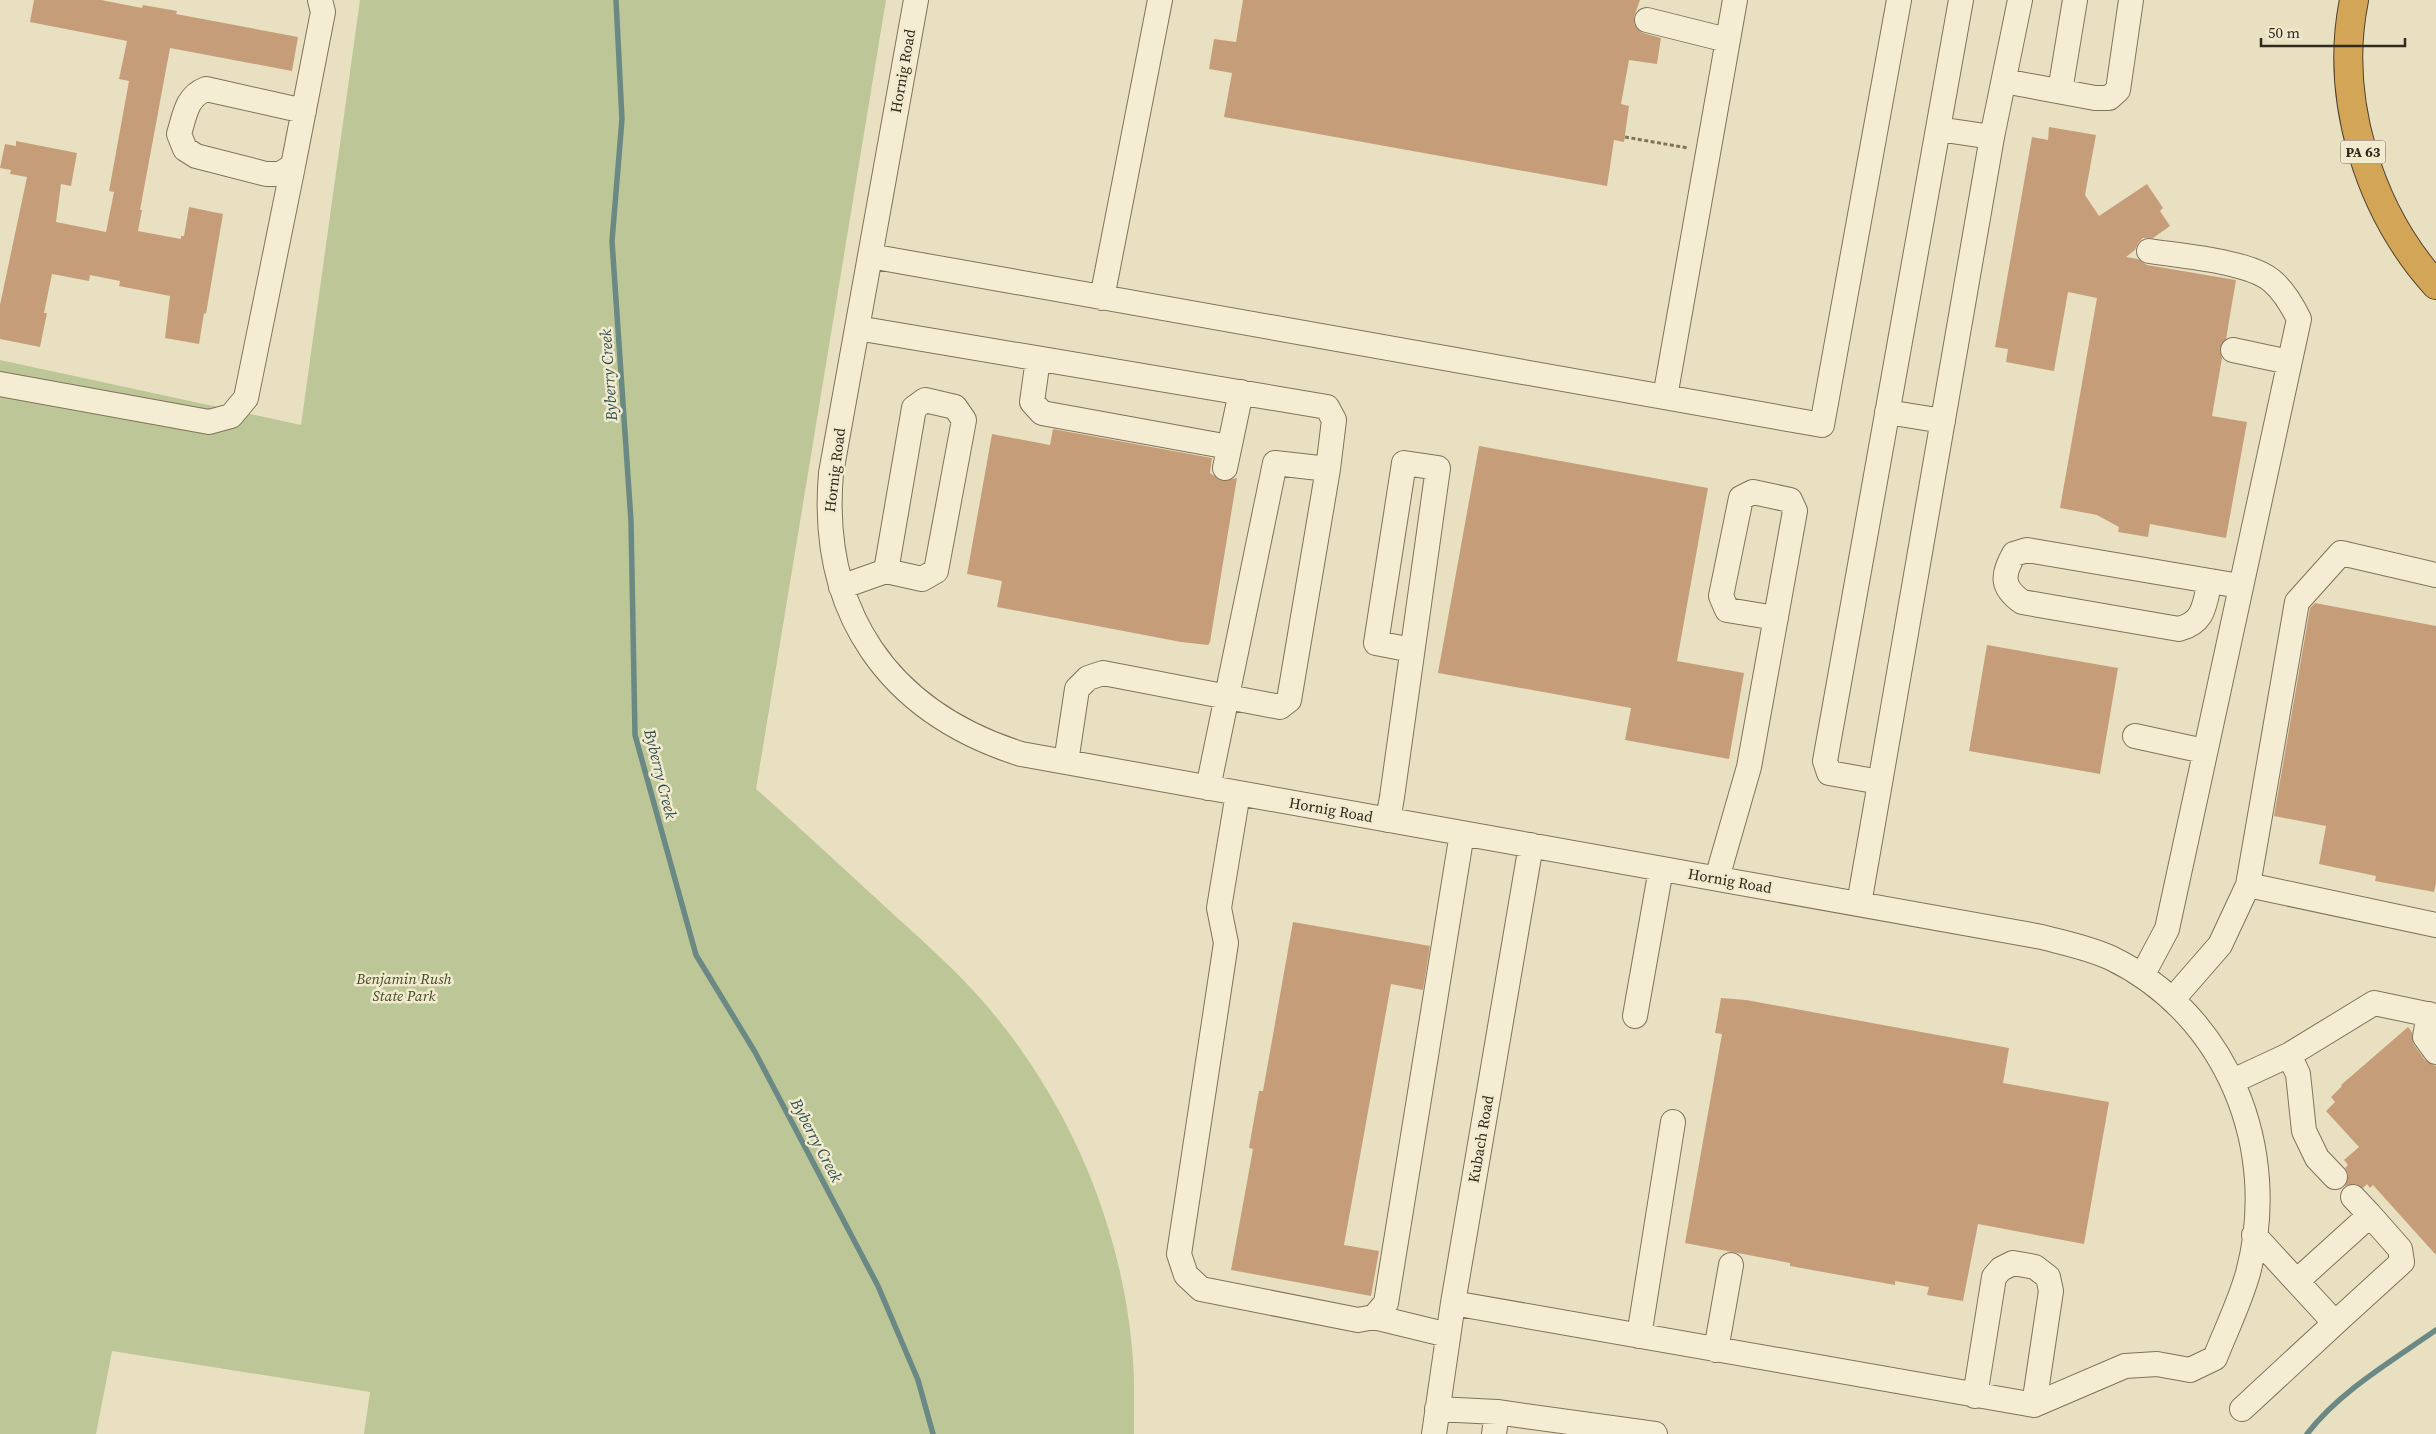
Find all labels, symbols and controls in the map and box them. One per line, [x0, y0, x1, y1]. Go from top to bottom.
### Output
scale bar [2261, 15, 2405, 47]
text: 50 m [2268, 22, 2300, 43]
street label: Hornig Road [885, 27, 920, 115]
road number: PA 63 [2340, 140, 2386, 163]
water label: Byberry Creek [594, 328, 622, 423]
street label: Hornig Road [819, 426, 850, 513]
water label: Byberry Creek [639, 726, 683, 822]
street label: Hornig Road [1287, 792, 1375, 827]
street label: Hornig Road [1686, 863, 1774, 898]
park label: Benjamin Rush State Park [355, 968, 452, 1006]
water label: Byberry Creek [785, 1093, 848, 1186]
street label: Kubach Road [1462, 1093, 1499, 1184]

